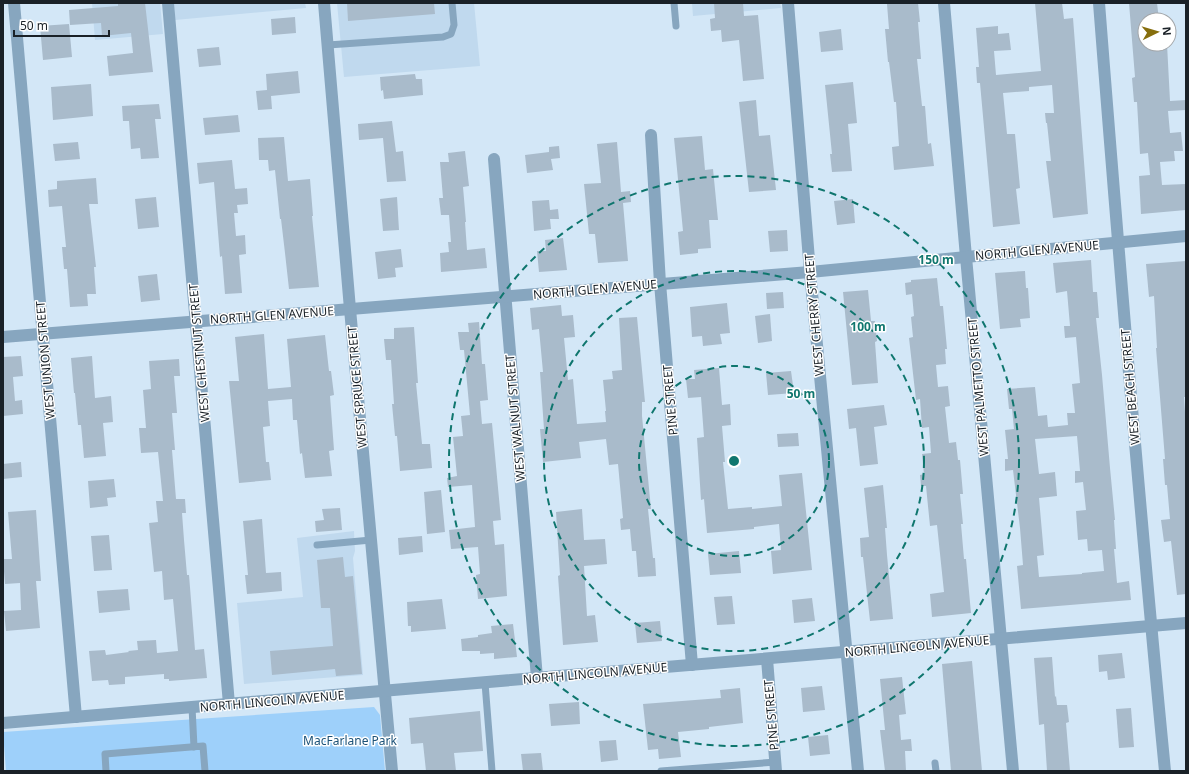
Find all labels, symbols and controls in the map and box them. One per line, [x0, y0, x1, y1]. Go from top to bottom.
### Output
scale bar [14, 12, 109, 38]
north arrow [1137, 12, 1177, 52]
text: 50 m [20, 17, 48, 34]
text: N [1160, 26, 1175, 36]
street label: NORTH GLEN AVENUE [974, 236, 1100, 264]
text: 150 m [918, 251, 954, 268]
street label: WEST CHERRY STREET [800, 253, 828, 377]
street label: NORTH GLEN AVENUE [532, 275, 658, 303]
street label: WEST CHESTNUT STREET [184, 283, 214, 423]
street label: WEST UNION STREET [31, 300, 59, 420]
street label: NORTH GLEN AVENUE [209, 302, 335, 328]
street label: WEST PALMETTO STREET [963, 317, 993, 457]
text: 100 m [850, 318, 886, 335]
street label: WEST SPRUCE STREET [343, 325, 371, 449]
street label: WEST BEACH STREET [1116, 328, 1144, 446]
street label: WEST WALNUT STREET [501, 354, 529, 482]
street label: PINE STREET [658, 364, 682, 436]
text: 50 m [787, 385, 815, 402]
centre of rings [727, 454, 741, 468]
street label: NORTH LINCOLN AVENUE [844, 631, 990, 661]
street label: NORTH LINCOLN AVENUE [522, 658, 668, 688]
street label: PINE STREET [759, 679, 783, 751]
street label: NORTH LINCOLN AVENUE [199, 686, 345, 716]
park label: MacFarlane Park [303, 732, 397, 749]

